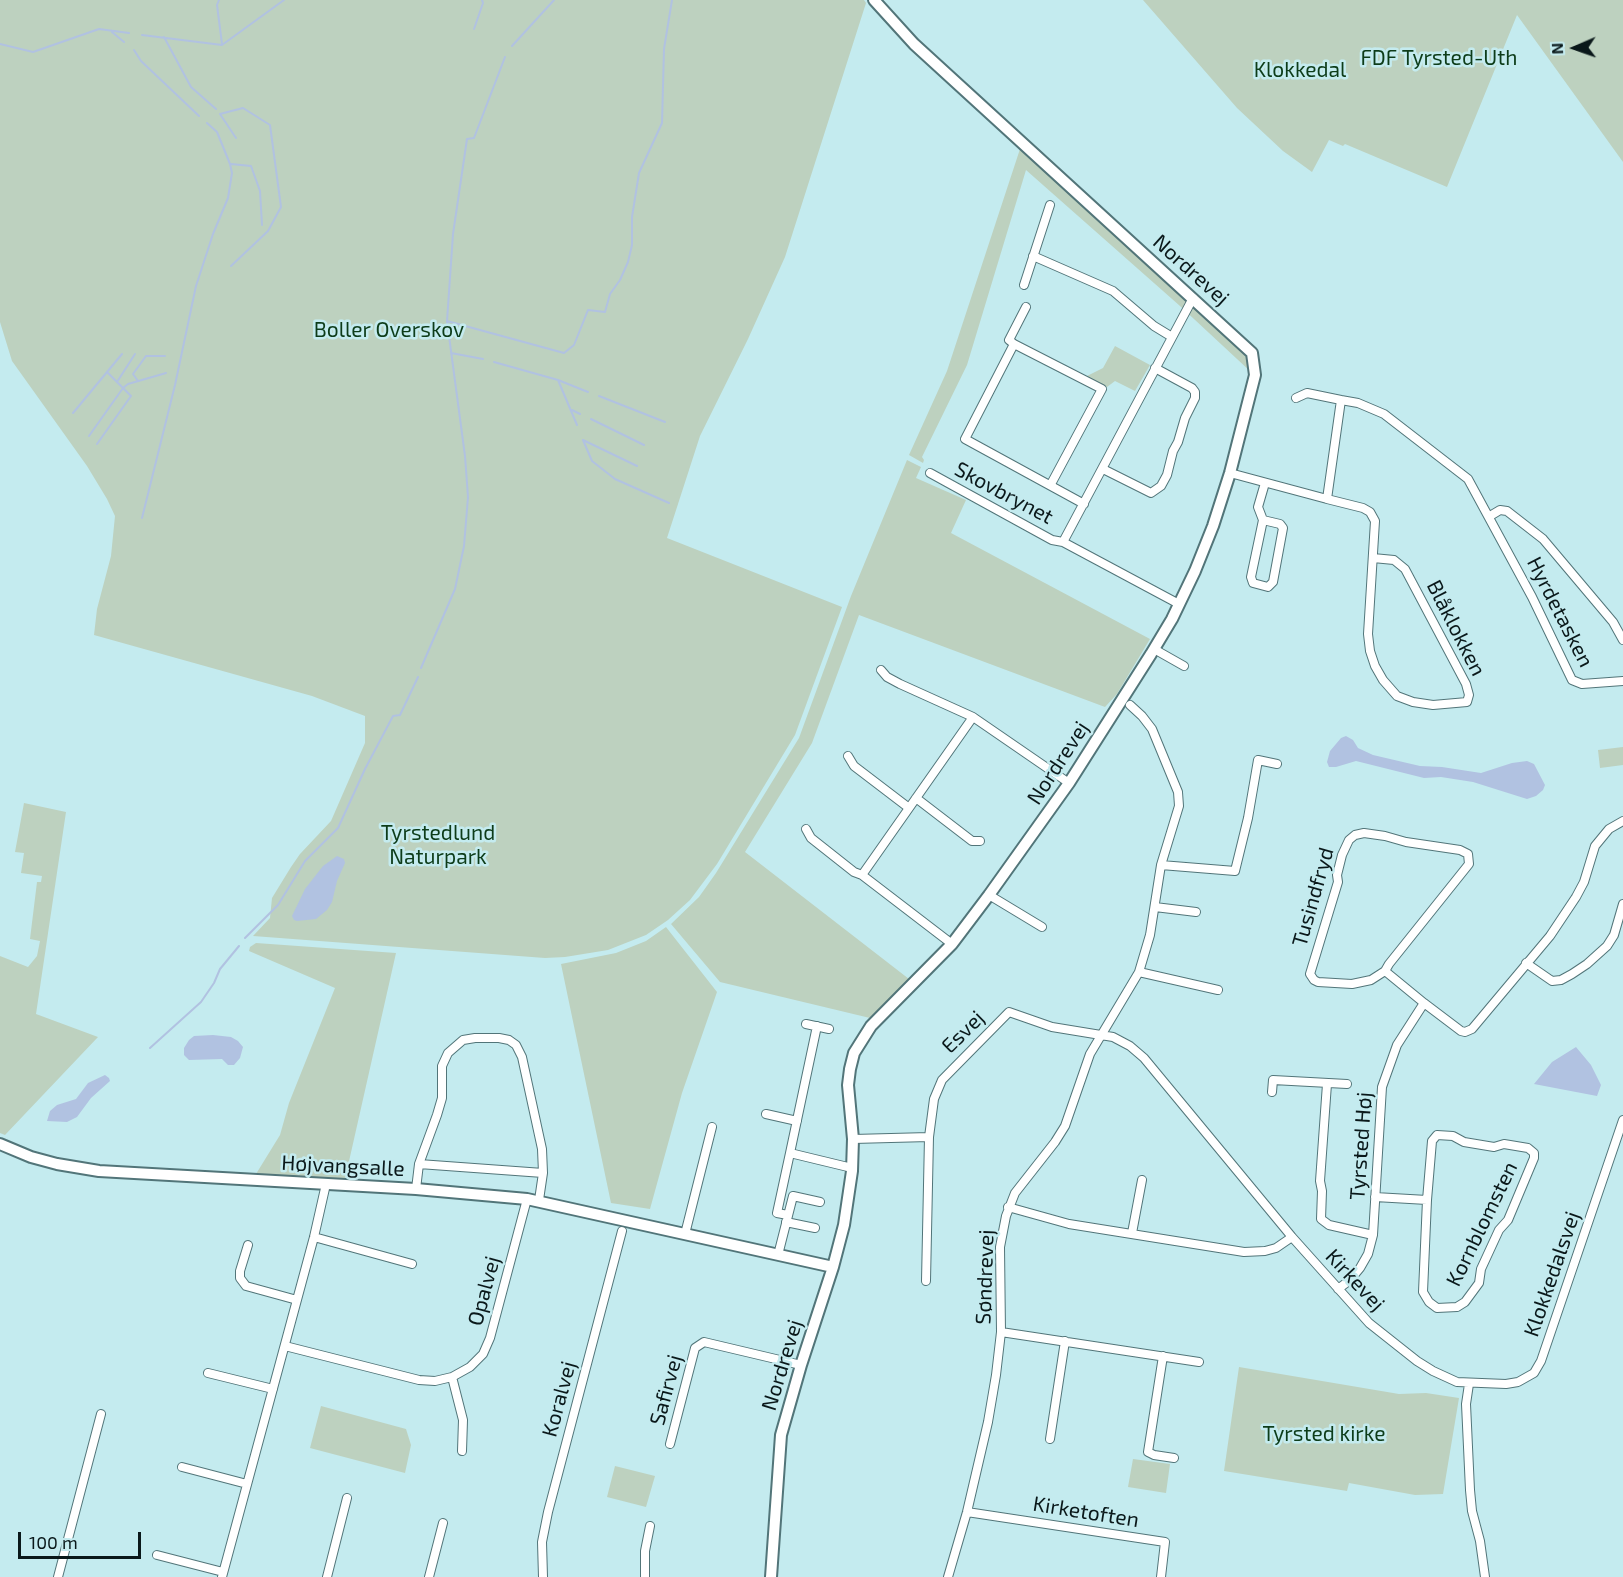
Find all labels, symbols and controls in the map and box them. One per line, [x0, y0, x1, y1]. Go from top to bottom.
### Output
north arrow [1545, 18, 1605, 78]
text: N [1547, 43, 1566, 55]
park label: FDF Tyrsted-Uth [1360, 45, 1518, 71]
park label: Klokkedal [1254, 57, 1346, 83]
street label: Nordrevej [1148, 229, 1234, 311]
park label: Boller Overskov [314, 317, 464, 343]
street label: Skovbrynet [950, 457, 1058, 529]
street label: Hyrdetasken [1521, 553, 1599, 671]
street label: Blåklokken [1421, 576, 1491, 680]
street label: Nordrevej [1022, 717, 1094, 809]
park label: Tyrstedlund Naturpark [381, 820, 495, 870]
street label: Tusindfryd [1287, 845, 1339, 949]
street label: Esvej [936, 1005, 990, 1059]
street label: Tyrsted Høj [1345, 1091, 1377, 1201]
street label: Højvangsalle [281, 1150, 405, 1182]
street label: Kornblomsten [1441, 1158, 1523, 1290]
street label: Klokkedalsvej [1519, 1208, 1585, 1340]
street label: Søndrevej [971, 1229, 999, 1325]
street label: Kirkevej [1320, 1244, 1390, 1316]
street label: Opalvej [463, 1253, 505, 1329]
street label: Nordrevej [756, 1316, 808, 1414]
street label: Safirvej [645, 1352, 687, 1428]
street label: Koralvej [537, 1358, 581, 1440]
park label: Tyrsted kirke [1263, 1421, 1385, 1447]
street label: Kirketoften [1031, 1491, 1141, 1533]
scale bar [21, 1520, 144, 1558]
text: 100 m [29, 1531, 78, 1553]

